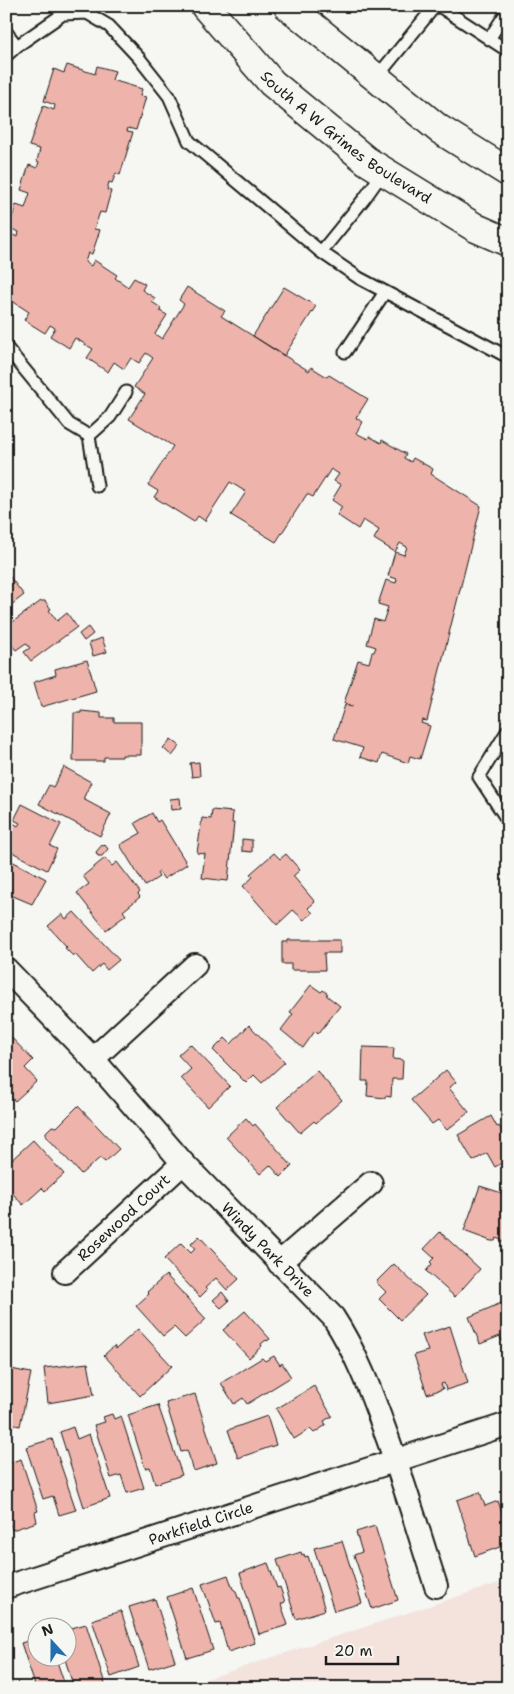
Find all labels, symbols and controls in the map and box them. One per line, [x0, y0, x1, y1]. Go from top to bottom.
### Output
street label: South A W Grimes Boulevard [256, 67, 436, 209]
street label: Rosewood Court [73, 1170, 175, 1266]
street label: Windy Park Drive [217, 1198, 318, 1302]
street label: Parkfield Circle [146, 1497, 256, 1550]
north arrow [28, 1616, 78, 1666]
text: N [39, 1619, 56, 1640]
scale bar [326, 1634, 399, 1666]
text: 20 m [334, 1641, 373, 1661]

